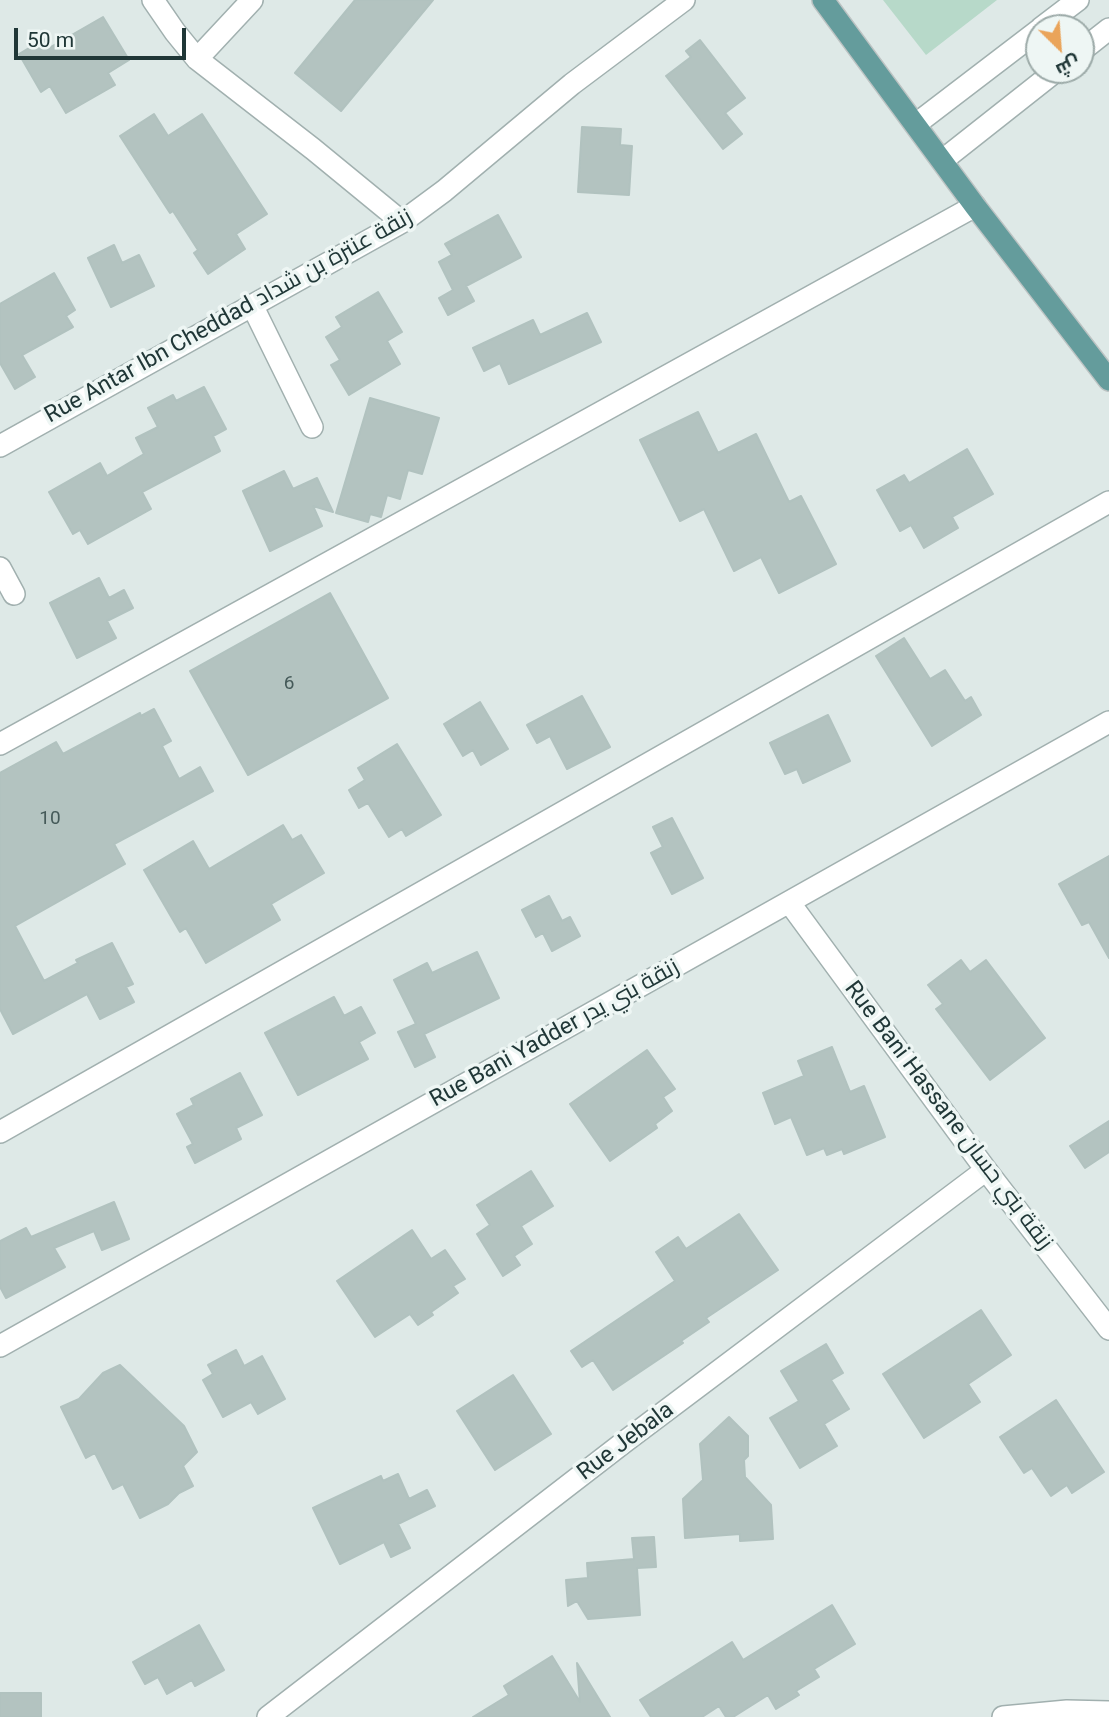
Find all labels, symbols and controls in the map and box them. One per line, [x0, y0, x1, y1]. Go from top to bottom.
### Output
scale bar [18, 14, 189, 58]
north arrow [1025, 14, 1095, 84]
text: 50 m [27, 28, 74, 52]
text: ش [1052, 51, 1084, 82]
street label: Rue Antar Ibn Cheddad زنقة عنترة بن شداد [40, 204, 418, 430]
house number: 6 [284, 673, 294, 695]
house number: 10 [39, 808, 61, 830]
street label: Rue Bani Yadder زنقة بني يدر [426, 954, 684, 1114]
street label: Rue Bani Hassane زنقة بني حسان [838, 976, 1058, 1256]
street label: Rue Jebala [573, 1397, 679, 1487]

